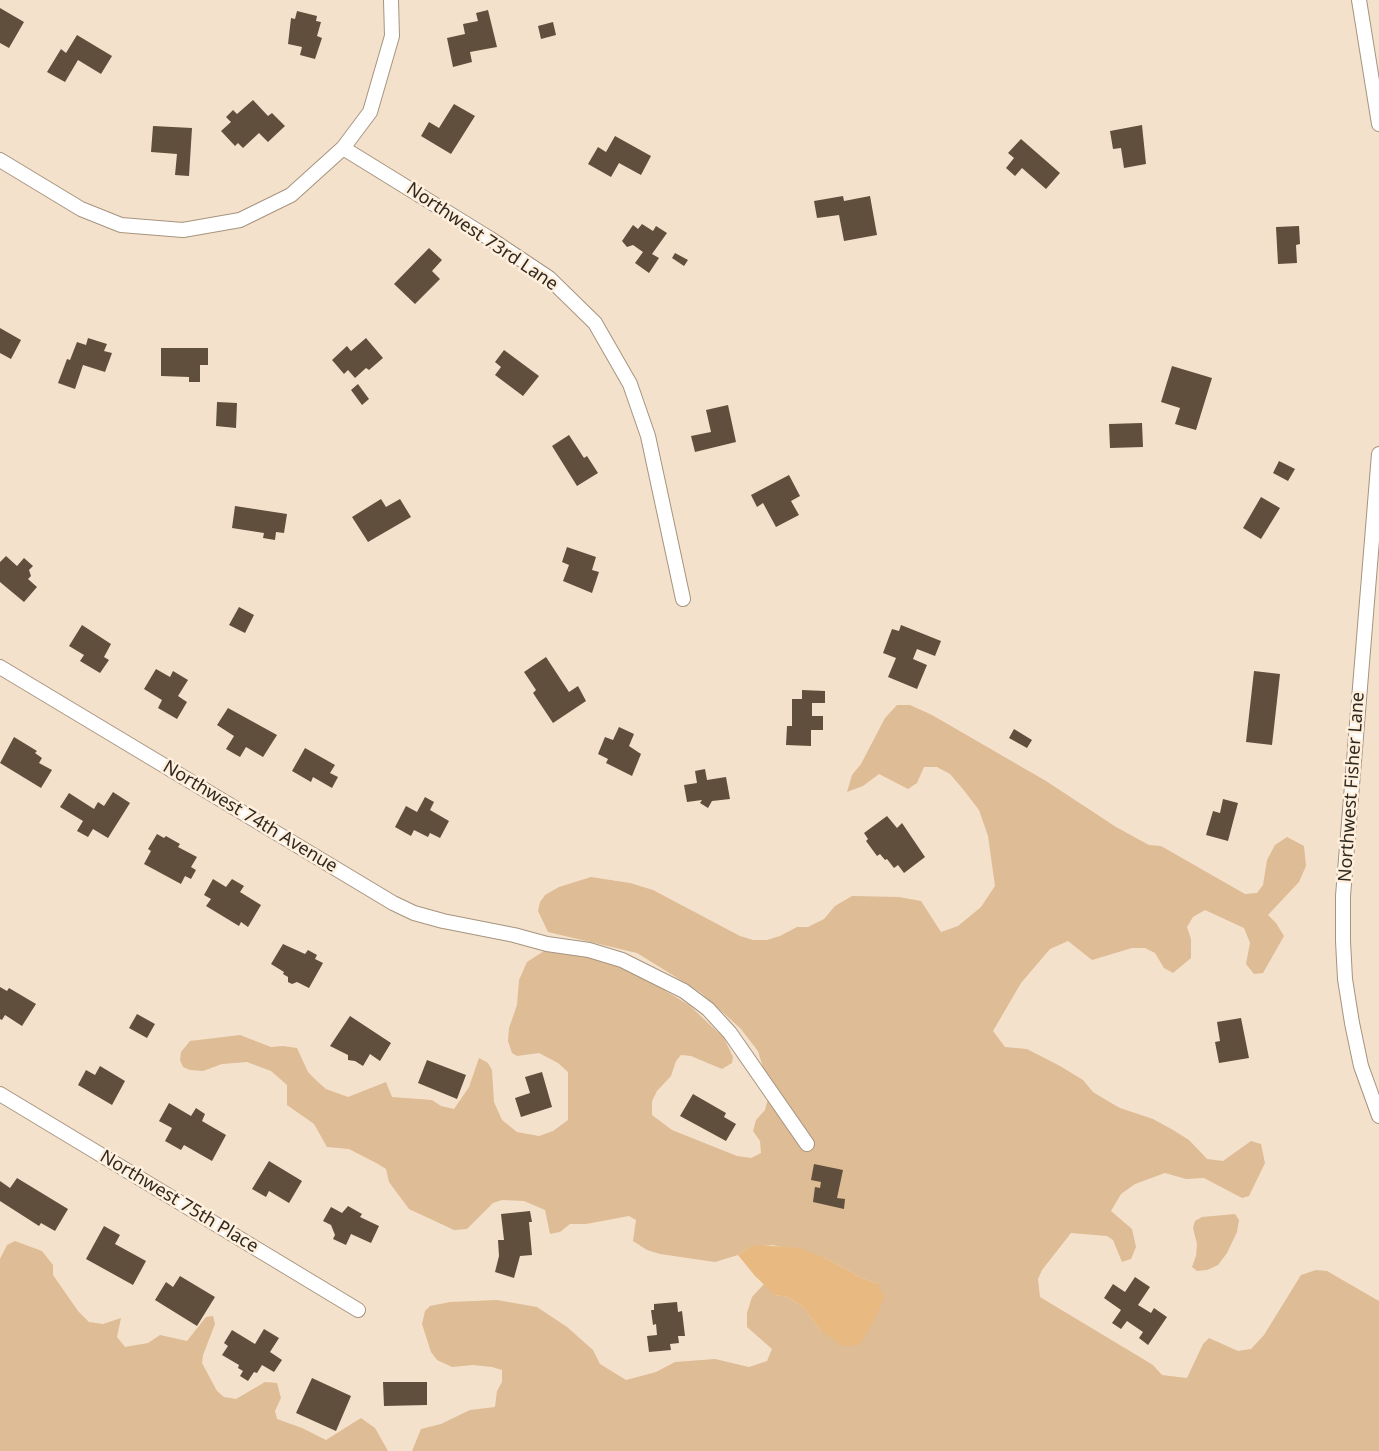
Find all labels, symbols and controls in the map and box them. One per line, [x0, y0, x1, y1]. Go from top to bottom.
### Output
street label: Northwest 73rd Lane [402, 178, 562, 296]
street label: Northwest Fisher Lane [1335, 691, 1369, 883]
street label: Northwest 74th Avenue [159, 756, 341, 878]
street label: Northwest 75th Place [96, 1146, 262, 1258]

